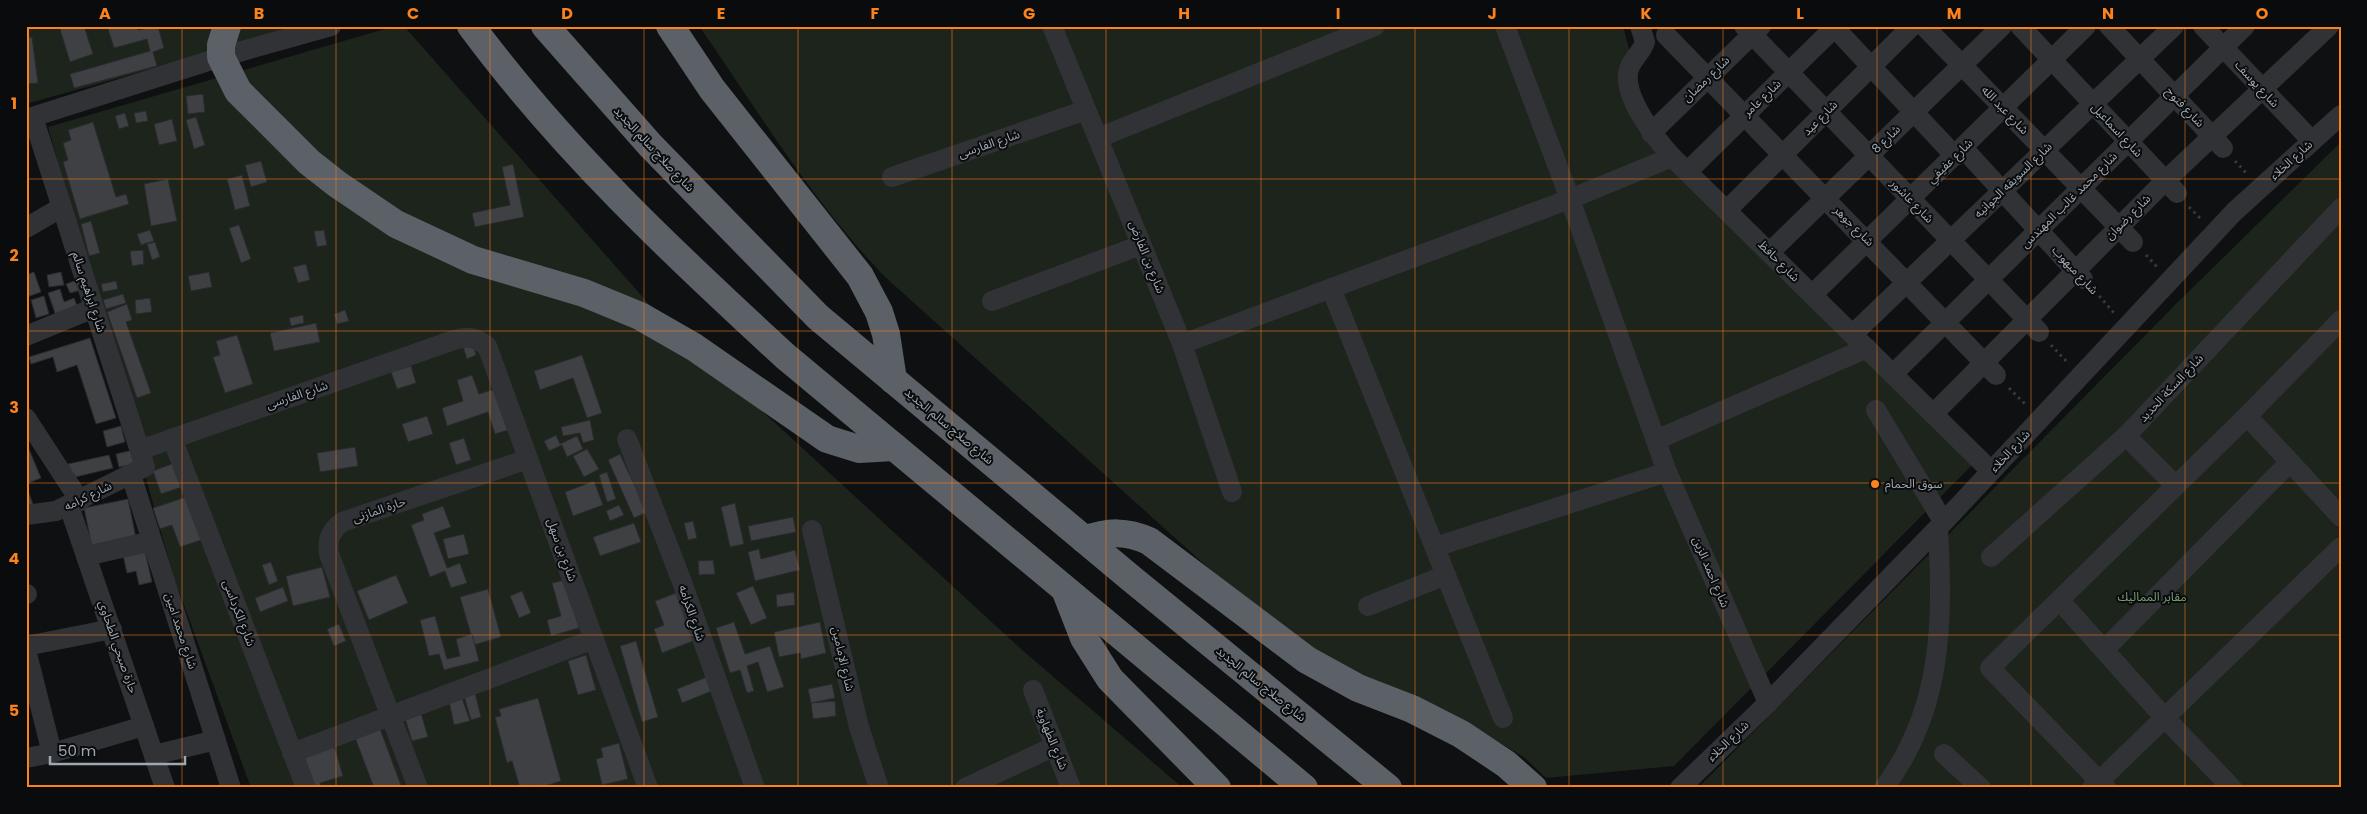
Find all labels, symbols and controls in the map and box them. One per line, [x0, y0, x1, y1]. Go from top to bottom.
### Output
text: A [99, 2, 111, 25]
text: B [254, 2, 264, 25]
text: C [407, 2, 419, 25]
text: D [561, 2, 573, 25]
text: E [717, 2, 725, 25]
text: F [871, 2, 880, 25]
text: G [1023, 2, 1035, 25]
text: H [1178, 2, 1190, 25]
text: I [1336, 2, 1340, 25]
text: J [1487, 2, 1497, 25]
text: K [1640, 2, 1652, 25]
text: L [1796, 2, 1804, 25]
text: M [1947, 2, 1961, 25]
text: N [2102, 2, 2114, 25]
text: O [2256, 2, 2269, 25]
street label: شارع رمضان [1678, 52, 1734, 106]
street label: شارع يوسف [2230, 56, 2284, 112]
street label: شارع عامر [1738, 75, 1785, 122]
street label: شارع عبد الله [1977, 82, 2033, 138]
street label: شارع فتوح [2161, 83, 2209, 131]
text: 1 [11, 92, 17, 115]
street label: شارع عيد [1798, 96, 1842, 140]
street label: شارع اسماعيل [2087, 99, 2147, 161]
street label: شارع صلاح سالم الجديد [609, 102, 699, 196]
street label: شارع 8 [1867, 121, 1905, 157]
street label: شارع الفارسى [956, 125, 1022, 163]
street label: شارع عفيفي [1923, 134, 1978, 188]
street label: شارع الخلاء [2266, 136, 2316, 184]
street label: شارع السويقه الجوانيه [1970, 138, 2056, 222]
street label: شارع محمد غالب المهندس [2017, 148, 2121, 252]
street label: شارع عاشور [1886, 174, 1938, 227]
street label: شارع رضوان [2101, 190, 2155, 244]
street label: شارع جوهر [1829, 201, 1878, 250]
street label: شارع بن الفارض [1124, 218, 1170, 296]
street label: شارع حافظ [1754, 236, 1804, 286]
street label: شارع ميهوب [2048, 242, 2102, 298]
text: 2 [9, 244, 19, 267]
street label: شارع ابراهيم سالم [67, 249, 111, 335]
street label: شارع السكة الحديد [2134, 350, 2208, 426]
street label: شارع الفارسى [264, 376, 330, 414]
street label: شارع صلاح سالم الجديد [901, 383, 997, 469]
text: 3 [9, 396, 19, 419]
street label: شارع الخلاء [1986, 426, 2034, 476]
place label: سوق الحمام [1885, 475, 1942, 493]
street label: شارع كرامه [61, 477, 115, 515]
marker: سوق الحمام [1869, 478, 1881, 490]
street label: حارة المازنى [350, 493, 408, 527]
street label: شارع بن سهل [542, 516, 582, 584]
street label: شارع احمد الزين [1688, 534, 1734, 610]
text: 4 [9, 547, 20, 570]
street label: شارع الكرداسى [218, 577, 260, 649]
street label: شارع الكرامه [674, 583, 710, 643]
park label: مقابر المماليك [2118, 588, 2186, 605]
street label: شارع محمد امين [160, 590, 202, 672]
street label: حارة صبحي الطحاوي [93, 598, 142, 696]
street label: شارع الإمامين [827, 625, 859, 693]
street label: شارع صلاح سالم الجديد [1212, 642, 1310, 726]
text: 5 [9, 699, 19, 722]
street label: شارع الطهاوية [1031, 705, 1073, 773]
street label: شارع الخلاء [1703, 716, 1753, 766]
scale bar [50, 734, 185, 766]
text: 50 m [58, 740, 96, 761]

